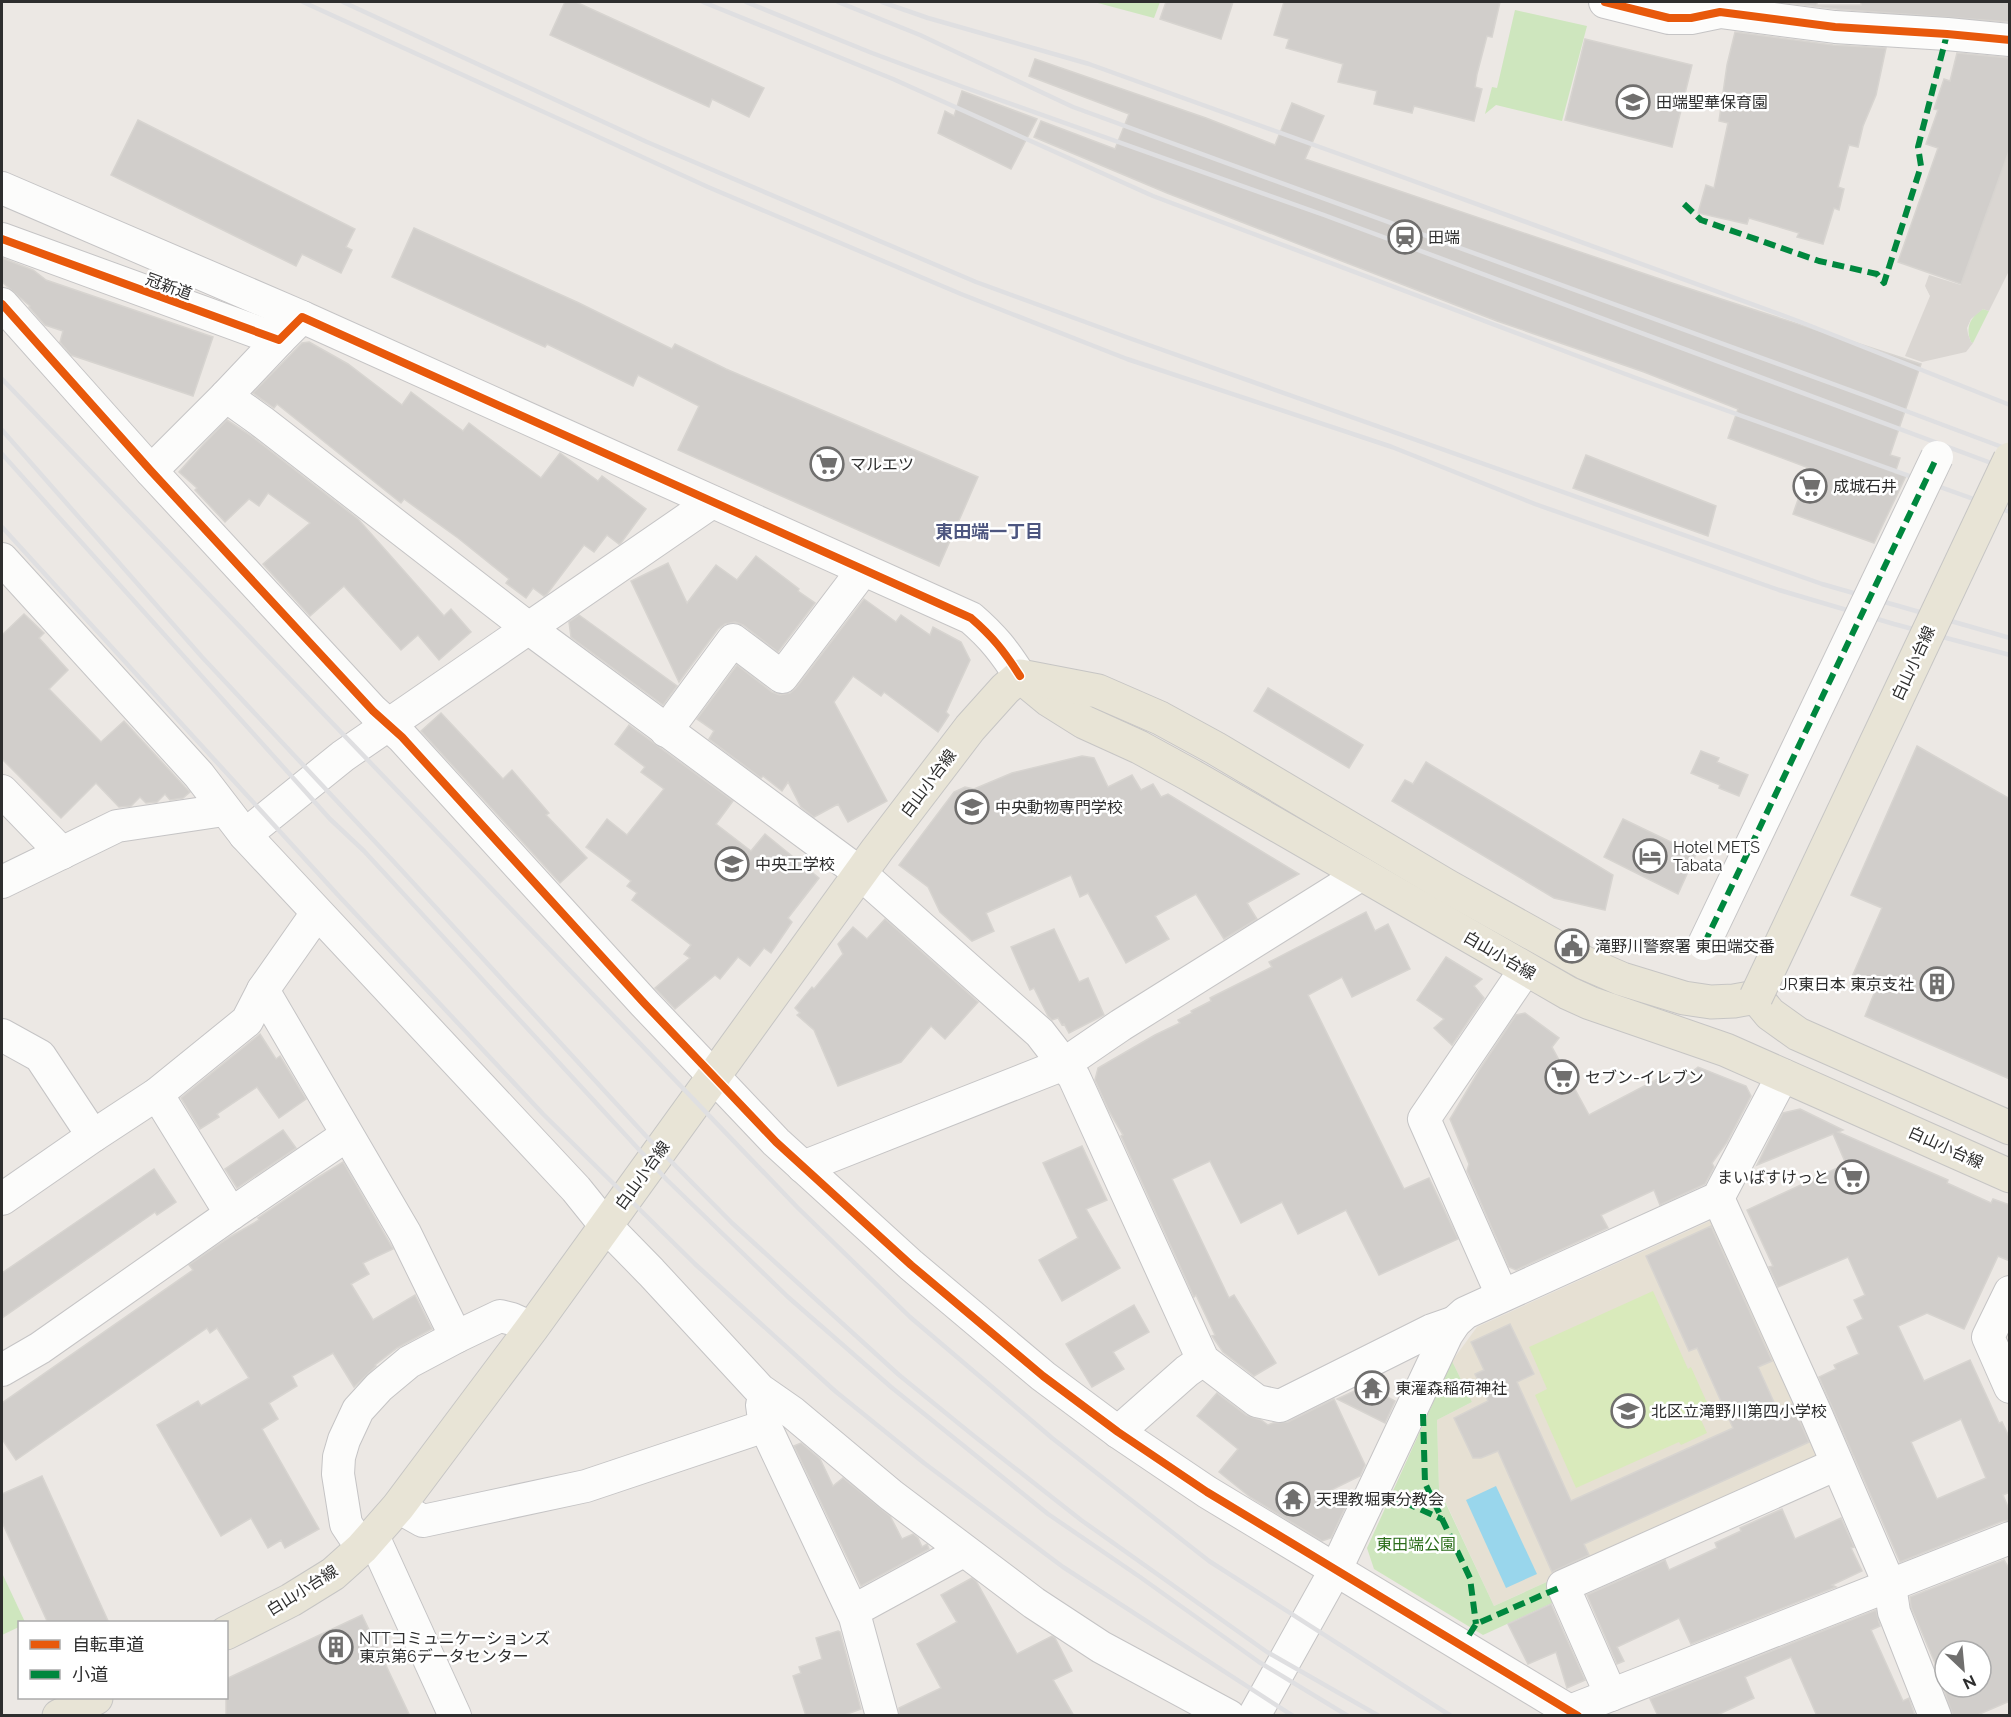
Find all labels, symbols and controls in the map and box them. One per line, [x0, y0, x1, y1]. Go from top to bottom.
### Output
school or university icon: 田端聖華保育園 [1615, 84, 1651, 120]
place label: 田端聖華保育園 [1656, 93, 1768, 112]
station icon: 田端 [1387, 219, 1423, 255]
place label: 田端 [1428, 228, 1460, 247]
street label: 冠新道 [143, 269, 195, 304]
supermarket icon: マルエツ [809, 446, 845, 482]
place label: マルエツ [850, 455, 914, 474]
supermarket icon: 成城石井 [1792, 468, 1828, 504]
place label: 成城石井 [1833, 477, 1897, 496]
district label: 東田端一丁目 [935, 521, 1043, 542]
street label: 白山小台線 [1888, 623, 1939, 703]
street label: 白山小台線 [897, 746, 960, 821]
school or university icon: 中央動物専門学校 [954, 789, 990, 825]
place label: 中央動物専門学校 [995, 798, 1123, 817]
hotel icon: Hotel METS Tabata [1632, 838, 1668, 874]
place label: Hotel METS Tabata [1673, 838, 1760, 875]
school or university icon: 中央工学校 [714, 846, 750, 882]
place label: 中央工学校 [755, 855, 835, 874]
street label: 白山小台線 [1460, 927, 1539, 984]
public building icon: 滝野川警察署 東田端交番 [1554, 928, 1590, 964]
place label: 滝野川警察署 東田端交番 [1595, 937, 1775, 956]
building icon: JR東日本 東京支社 [1919, 966, 1955, 1002]
place label: JR東日本 東京支社 [1780, 975, 1914, 994]
supermarket icon: セブン-イレブン [1544, 1059, 1580, 1095]
place label: セブン-イレブン [1585, 1068, 1704, 1087]
street label: 白山小台線 [1905, 1123, 1986, 1172]
street label: 白山小台線 [611, 1137, 674, 1213]
supermarket icon: まいばすけっと [1834, 1159, 1870, 1195]
place label: まいばすけっと [1717, 1168, 1829, 1187]
temple icon: 東灌森稲荷神社 [1354, 1370, 1390, 1406]
place label: 東灌森稲荷神社 [1395, 1379, 1507, 1398]
school or university icon: 北区立滝野川第四小学校 [1610, 1393, 1646, 1429]
place label: 北区立滝野川第四小学校 [1651, 1402, 1827, 1421]
temple icon: 天理教堀東分教会 [1275, 1481, 1311, 1517]
place label: 天理教堀東分教会 [1316, 1490, 1444, 1509]
park label: 東田端公園 [1376, 1535, 1456, 1554]
street label: 白山小台線 [263, 1561, 341, 1620]
legend [18, 1621, 228, 1699]
building icon: NTTコミュニケーションズ 東京第6データセンター [318, 1629, 354, 1665]
place label: NTTコミュニケーションズ 東京第6データセンター [359, 1629, 550, 1666]
text: 自転車道 [72, 1634, 144, 1655]
north arrow [1933, 1639, 1993, 1699]
text: 小道 [72, 1664, 108, 1685]
text: N [1960, 1671, 1979, 1693]

